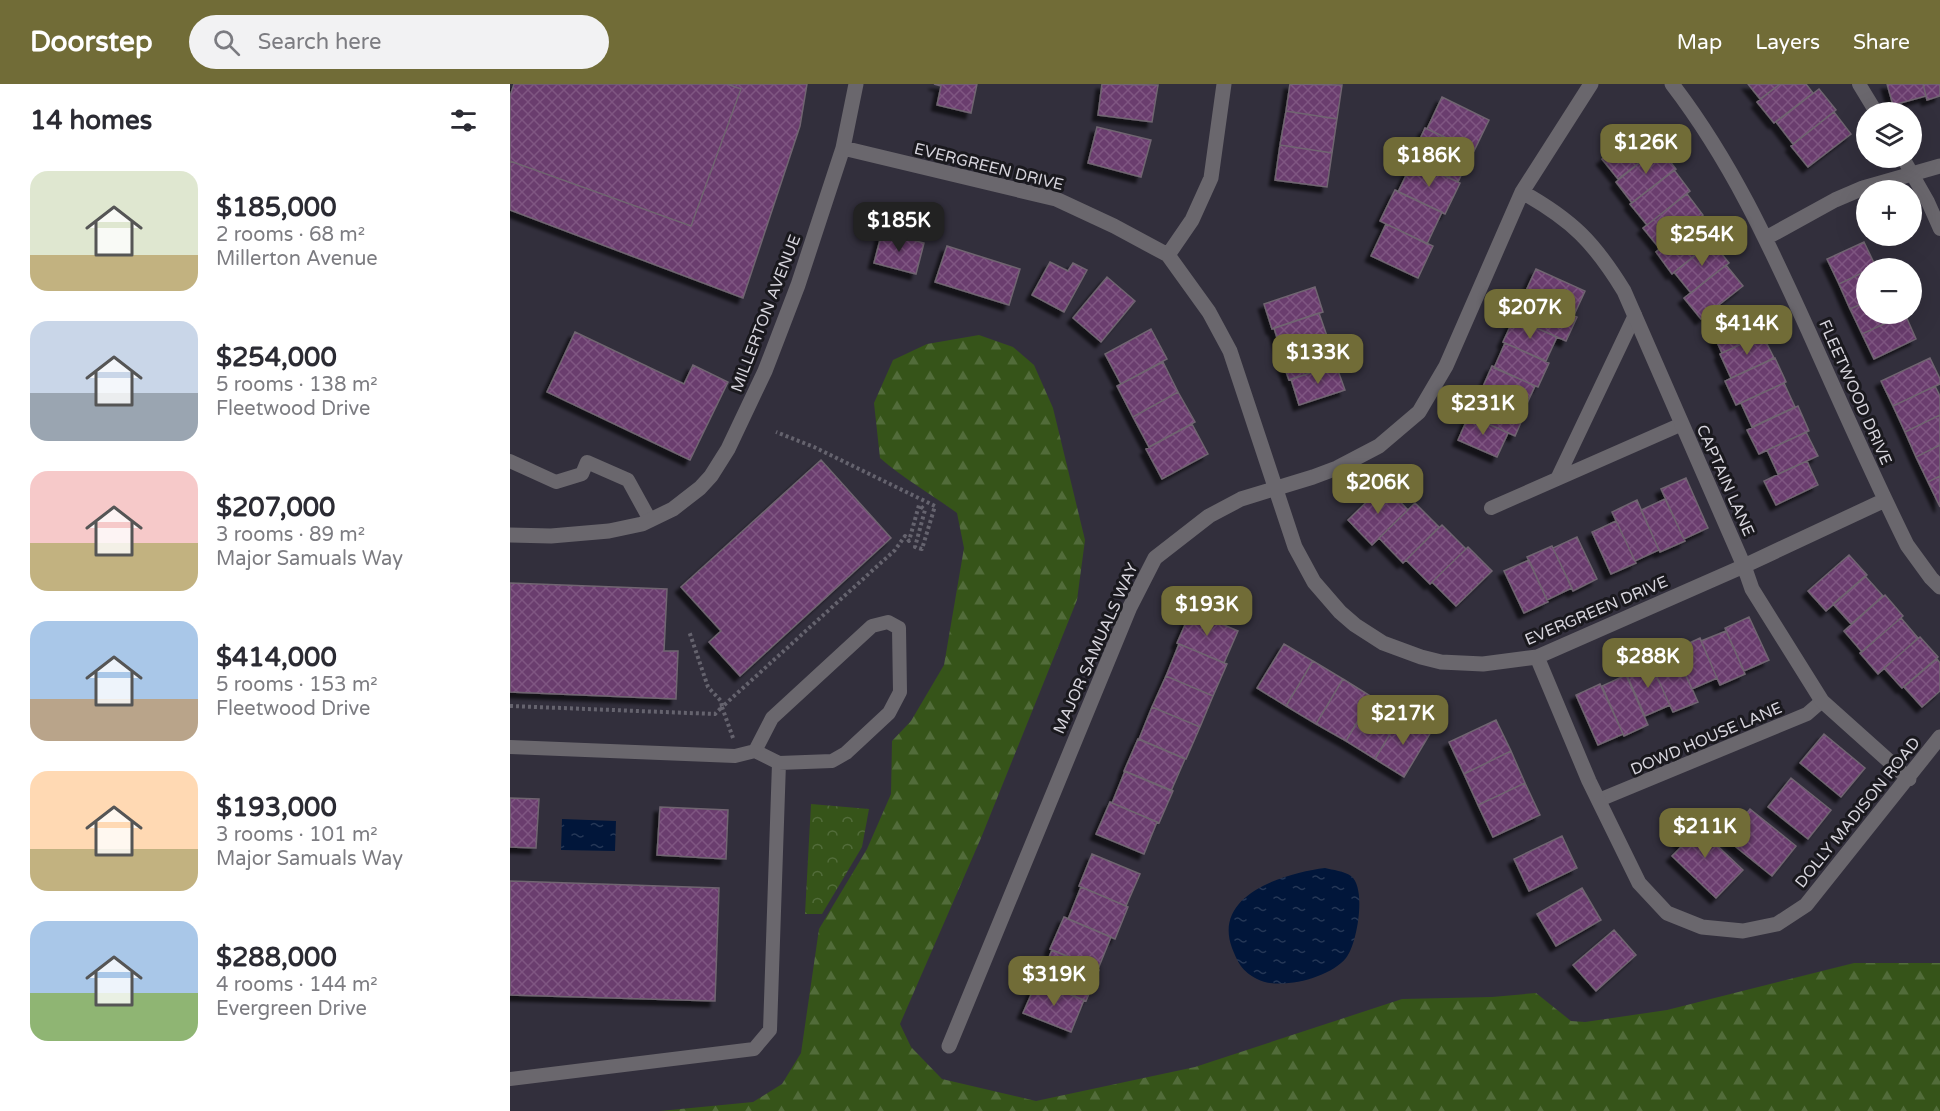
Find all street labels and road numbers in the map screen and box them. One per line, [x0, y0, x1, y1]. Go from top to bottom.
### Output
street label: EVERGREEN DRIVE [912, 139, 1065, 195]
street label: MILLERTON AVENUE [727, 232, 805, 395]
street label: FLEETWOOD DRIVE [1814, 317, 1896, 468]
street label: CAPTAIN LANE [1692, 422, 1759, 539]
street label: MAJOR SAMUALS WAY [1049, 560, 1143, 737]
street label: EVERGREEN DRIVE [1522, 572, 1671, 650]
street label: DOWD HOUSE LANE [1628, 698, 1785, 780]
street label: DOLLY MADISON ROAD [1791, 733, 1925, 892]

